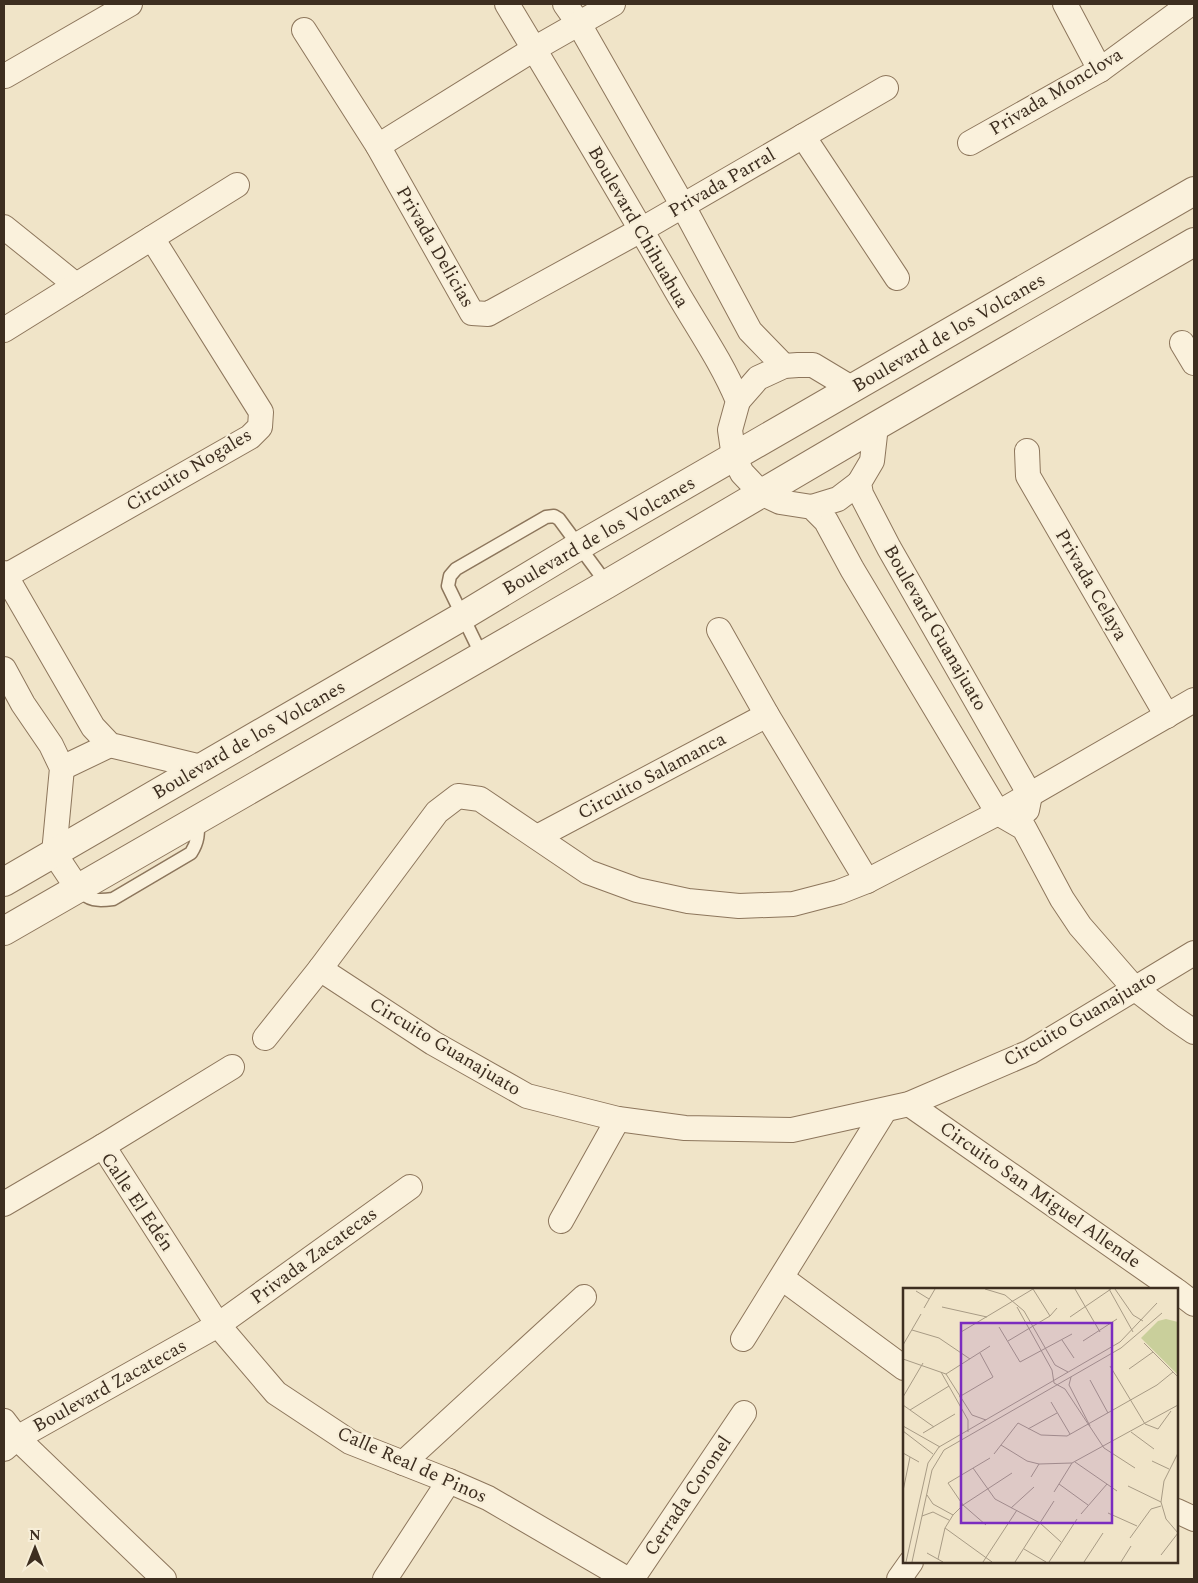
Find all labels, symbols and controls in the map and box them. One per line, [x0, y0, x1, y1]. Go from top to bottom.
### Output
street label: Privada Monclova [984, 40, 1129, 143]
street label: Boulevard Chihuahua [580, 141, 696, 314]
street label: Privada Parral [663, 141, 781, 225]
street label: Privada Delicias [388, 181, 482, 313]
street label: Boulevard de los Volcanes [847, 266, 1051, 400]
street label: Circuito Nogales [120, 421, 258, 519]
street label: Boulevard de los Volcanes [497, 469, 701, 603]
street label: Privada Celaya [1047, 524, 1135, 647]
street label: Boulevard Guanajuato [876, 540, 994, 716]
street label: Boulevard de los Volcanes [147, 673, 351, 807]
street label: Circuito Salamanca [573, 724, 732, 827]
street label: Circuito Guanajuato [998, 963, 1162, 1075]
street label: Circuito Guanajuato [364, 990, 526, 1104]
street label: Circuito San Miguel Allende [933, 1114, 1147, 1276]
street label: Calle El Edén [93, 1147, 181, 1257]
street label: Privada Zacatecas [244, 1200, 384, 1312]
inset map [903, 1288, 1178, 1563]
street label: Boulevard Zacatecas [28, 1332, 192, 1440]
street label: Calle Real de Pinos [332, 1419, 492, 1511]
street label: Cerrada Coronel [637, 1430, 739, 1562]
north arrow [10, 1523, 60, 1573]
text: N [29, 1525, 41, 1546]

